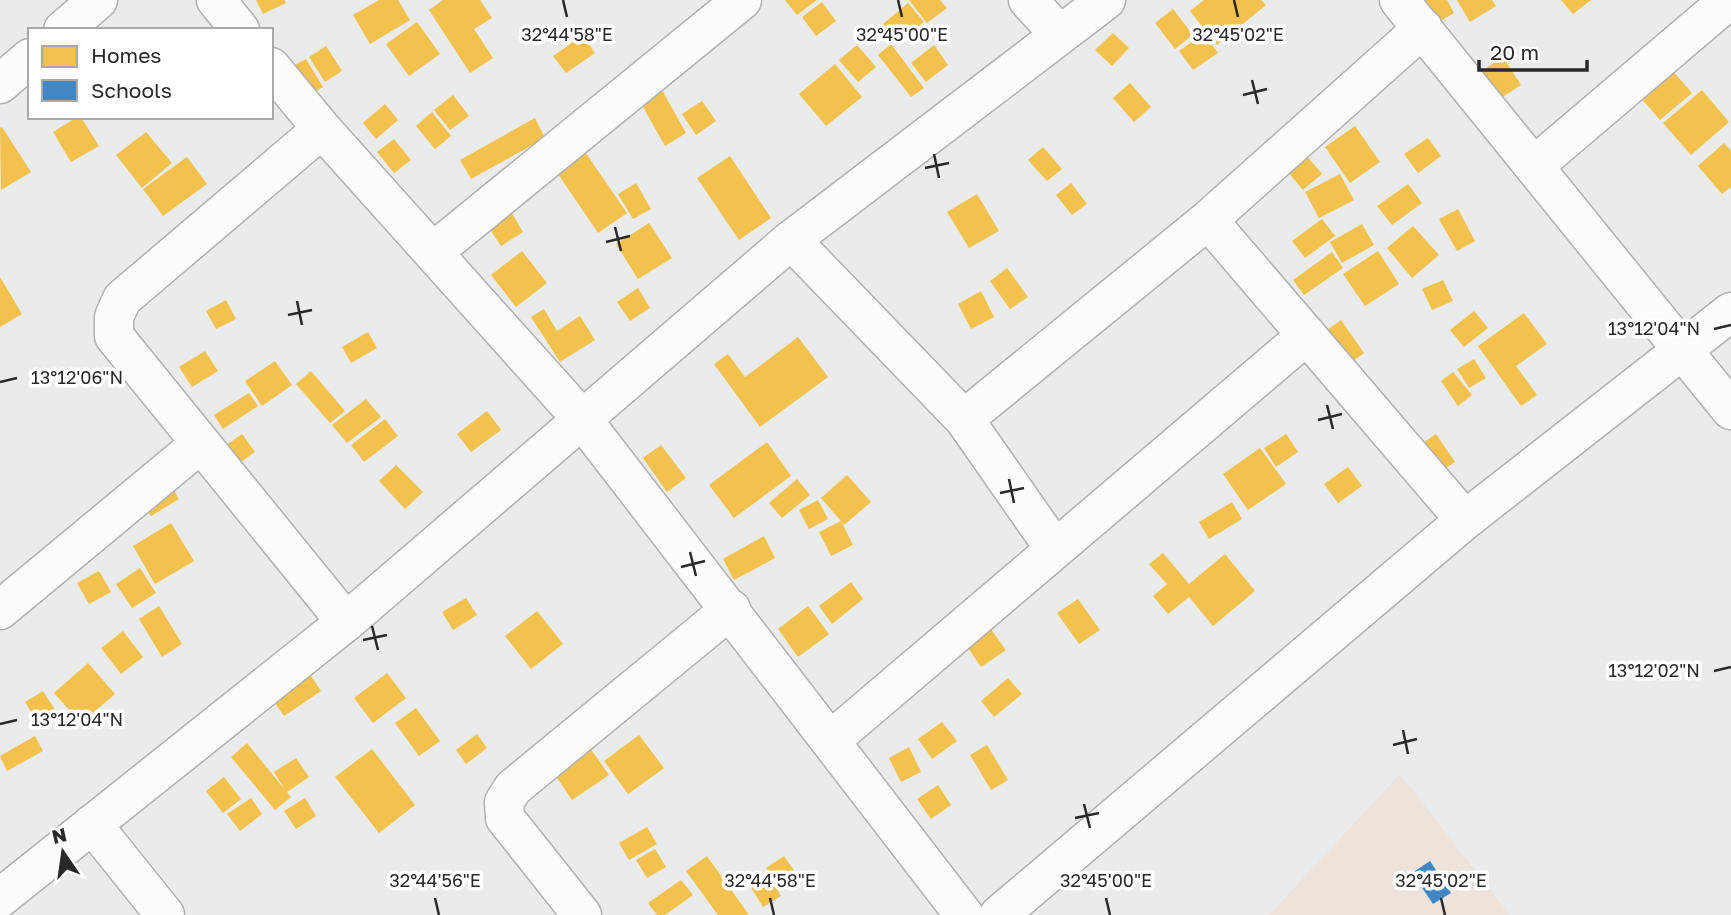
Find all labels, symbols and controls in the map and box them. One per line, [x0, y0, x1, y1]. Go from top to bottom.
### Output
text: 32°44'58"E [521, 23, 613, 45]
text: 32°45'00"E [856, 23, 948, 45]
text: 32°45'02"E [1192, 23, 1284, 45]
legend [28, 28, 273, 119]
scale bar [1479, 28, 1588, 72]
text: 20 m [1490, 39, 1539, 65]
text: Homes [91, 42, 161, 68]
text: Schools [91, 77, 172, 103]
text: 13°12'04"N [1608, 317, 1700, 339]
text: 13°12'06"N [31, 366, 123, 388]
text: 13°12'02"N [1608, 659, 1700, 681]
text: 13°12'04"N [31, 708, 123, 730]
north arrow [28, 817, 98, 887]
text: N [49, 822, 69, 848]
text: 32°44'56"E [389, 869, 481, 891]
text: 32°44'58"E [724, 869, 816, 891]
text: 32°45'00"E [1060, 869, 1152, 891]
text: 32°45'02"E [1395, 869, 1487, 891]

